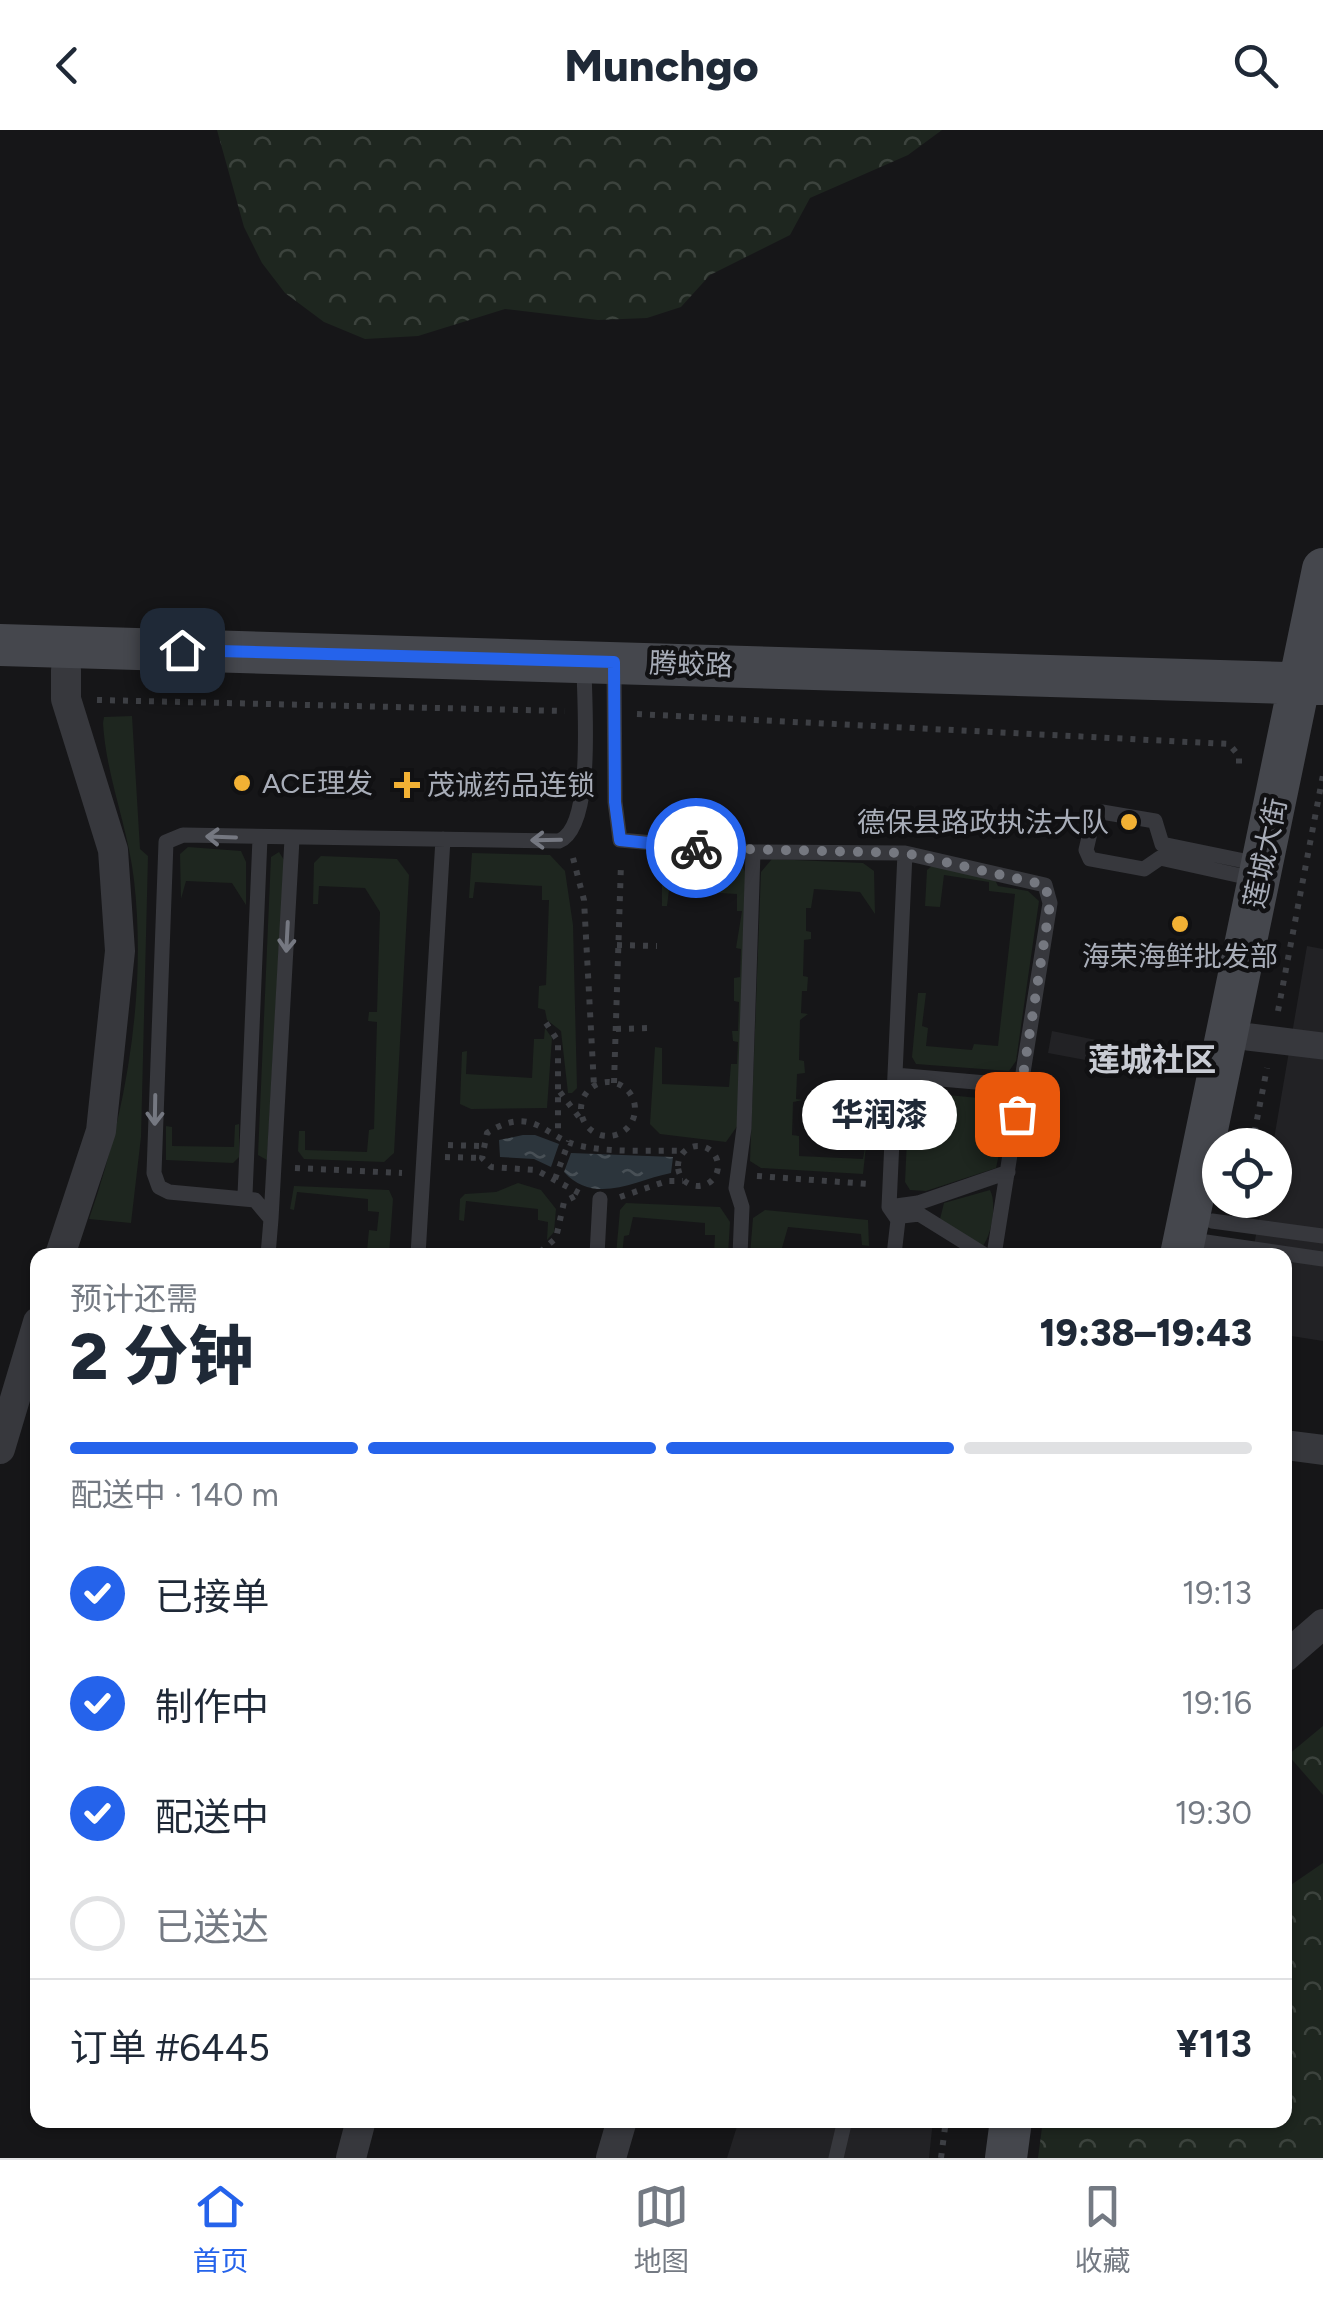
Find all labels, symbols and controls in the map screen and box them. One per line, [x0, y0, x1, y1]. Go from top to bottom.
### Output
icon: back [40, 38, 95, 93]
text: Munchgo [564, 38, 759, 92]
icon: search [1228, 38, 1283, 93]
pin [140, 608, 225, 693]
icon: home [155, 623, 210, 678]
street label: 腾蛟路 [648, 646, 734, 682]
place label: ACE理发 [262, 766, 373, 800]
place label: 茂诚药品连锁 [427, 768, 595, 802]
marker: ACE理发 [231, 772, 253, 794]
marker: 茂诚药品连锁 [396, 774, 418, 796]
street label: 莲城大街 [1237, 795, 1293, 911]
courier [646, 798, 746, 898]
place label: 德保县路政执法大队 [857, 805, 1109, 839]
marker: 德保县路政执法大队 [1118, 811, 1140, 833]
icon: bike [669, 821, 724, 876]
one-way arrow [205, 827, 237, 846]
one-way arrow [530, 830, 562, 849]
marker: 海荣海鲜批发部 [1169, 913, 1191, 935]
one-way arrow [277, 920, 296, 952]
place label: 海荣海鲜批发部 [1082, 939, 1278, 973]
district label: 莲城社区 [1088, 1041, 1216, 1079]
pin [975, 1072, 1060, 1157]
callout: 华润漆 [802, 1079, 957, 1149]
icon: bag [990, 1087, 1045, 1142]
one-way arrow [146, 1094, 165, 1126]
text: 华润漆 [831, 1096, 928, 1134]
map controls [1202, 1128, 1292, 1218]
button: locate [1202, 1128, 1292, 1218]
text: 预计还需 [70, 1280, 198, 1318]
text: 19:38–19:43 [1039, 1310, 1252, 1356]
text: 2 分钟 [70, 1317, 253, 1395]
text: 配送中 · 140 m [70, 1476, 279, 1514]
icon: check [70, 1566, 125, 1621]
text: 已接单 [155, 1574, 269, 1620]
text: 19:13 [1182, 1574, 1252, 1612]
icon: check [70, 1676, 125, 1731]
text: 制作中 [155, 1684, 269, 1730]
text: 19:16 [1181, 1684, 1252, 1722]
icon: check [70, 1786, 125, 1841]
text: 配送中 [155, 1794, 269, 1840]
text: 19:30 [1175, 1794, 1252, 1832]
text: 已送达 [155, 1904, 269, 1950]
text: ¥113 [1176, 2021, 1252, 2067]
text: 订单 #6445 [70, 2025, 270, 2071]
tab: 首页 [192, 2179, 249, 2279]
tab: 地图 [633, 2179, 690, 2279]
tab: 收藏 [1074, 2179, 1131, 2279]

